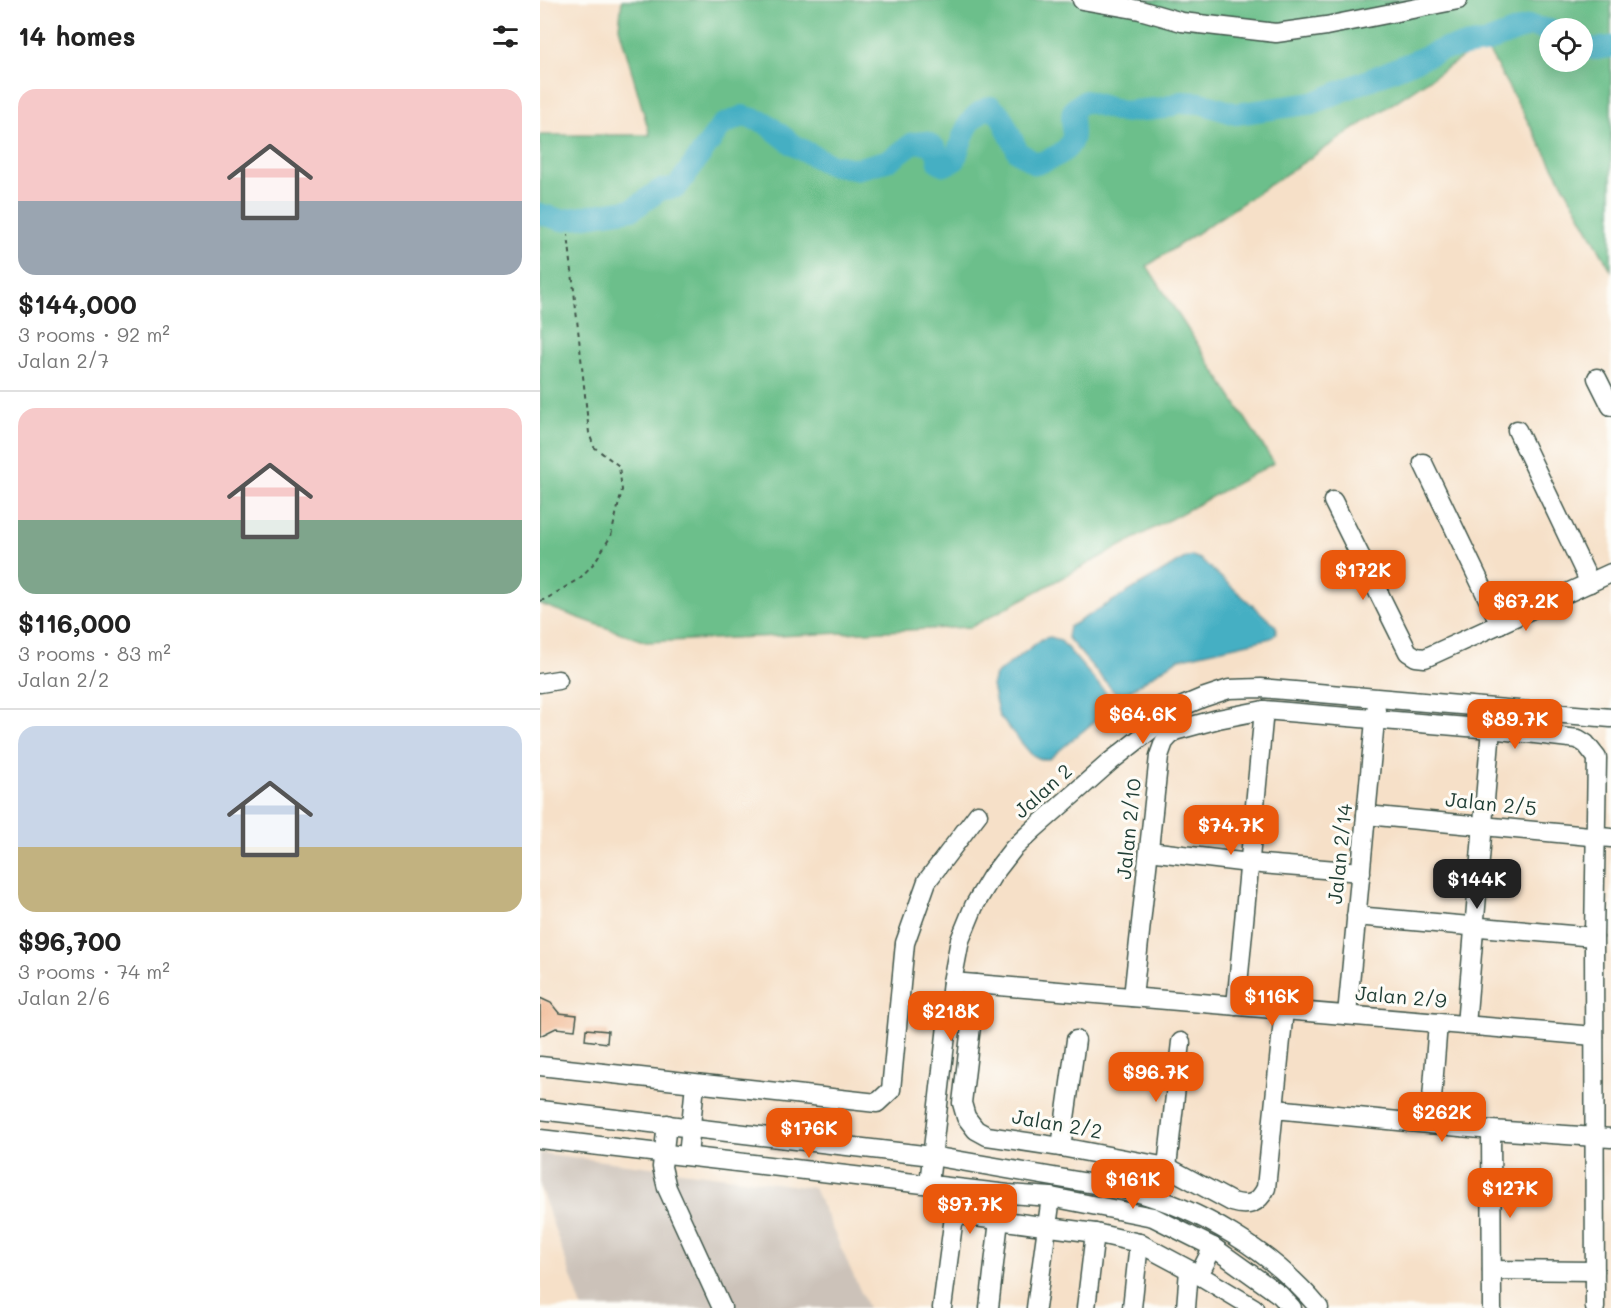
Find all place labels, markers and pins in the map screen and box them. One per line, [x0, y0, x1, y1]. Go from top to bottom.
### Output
pin: $172K [1321, 550, 1405, 601]
pin: $67.2K [1477, 581, 1575, 632]
pin: $64.6K [1094, 694, 1192, 745]
pin: $89.7K [1466, 699, 1564, 750]
pin: $74.7K [1182, 805, 1280, 856]
pin: $144K [1435, 859, 1519, 910]
pin: $116K [1230, 976, 1314, 1027]
pin: $218K [909, 991, 993, 1042]
pin: $96.7K [1107, 1052, 1205, 1103]
pin: $262K [1400, 1092, 1484, 1143]
pin: $176K [767, 1108, 851, 1159]
pin: $161K [1091, 1159, 1175, 1210]
pin: $127K [1468, 1168, 1552, 1219]
pin: $97.7K [921, 1184, 1019, 1235]

